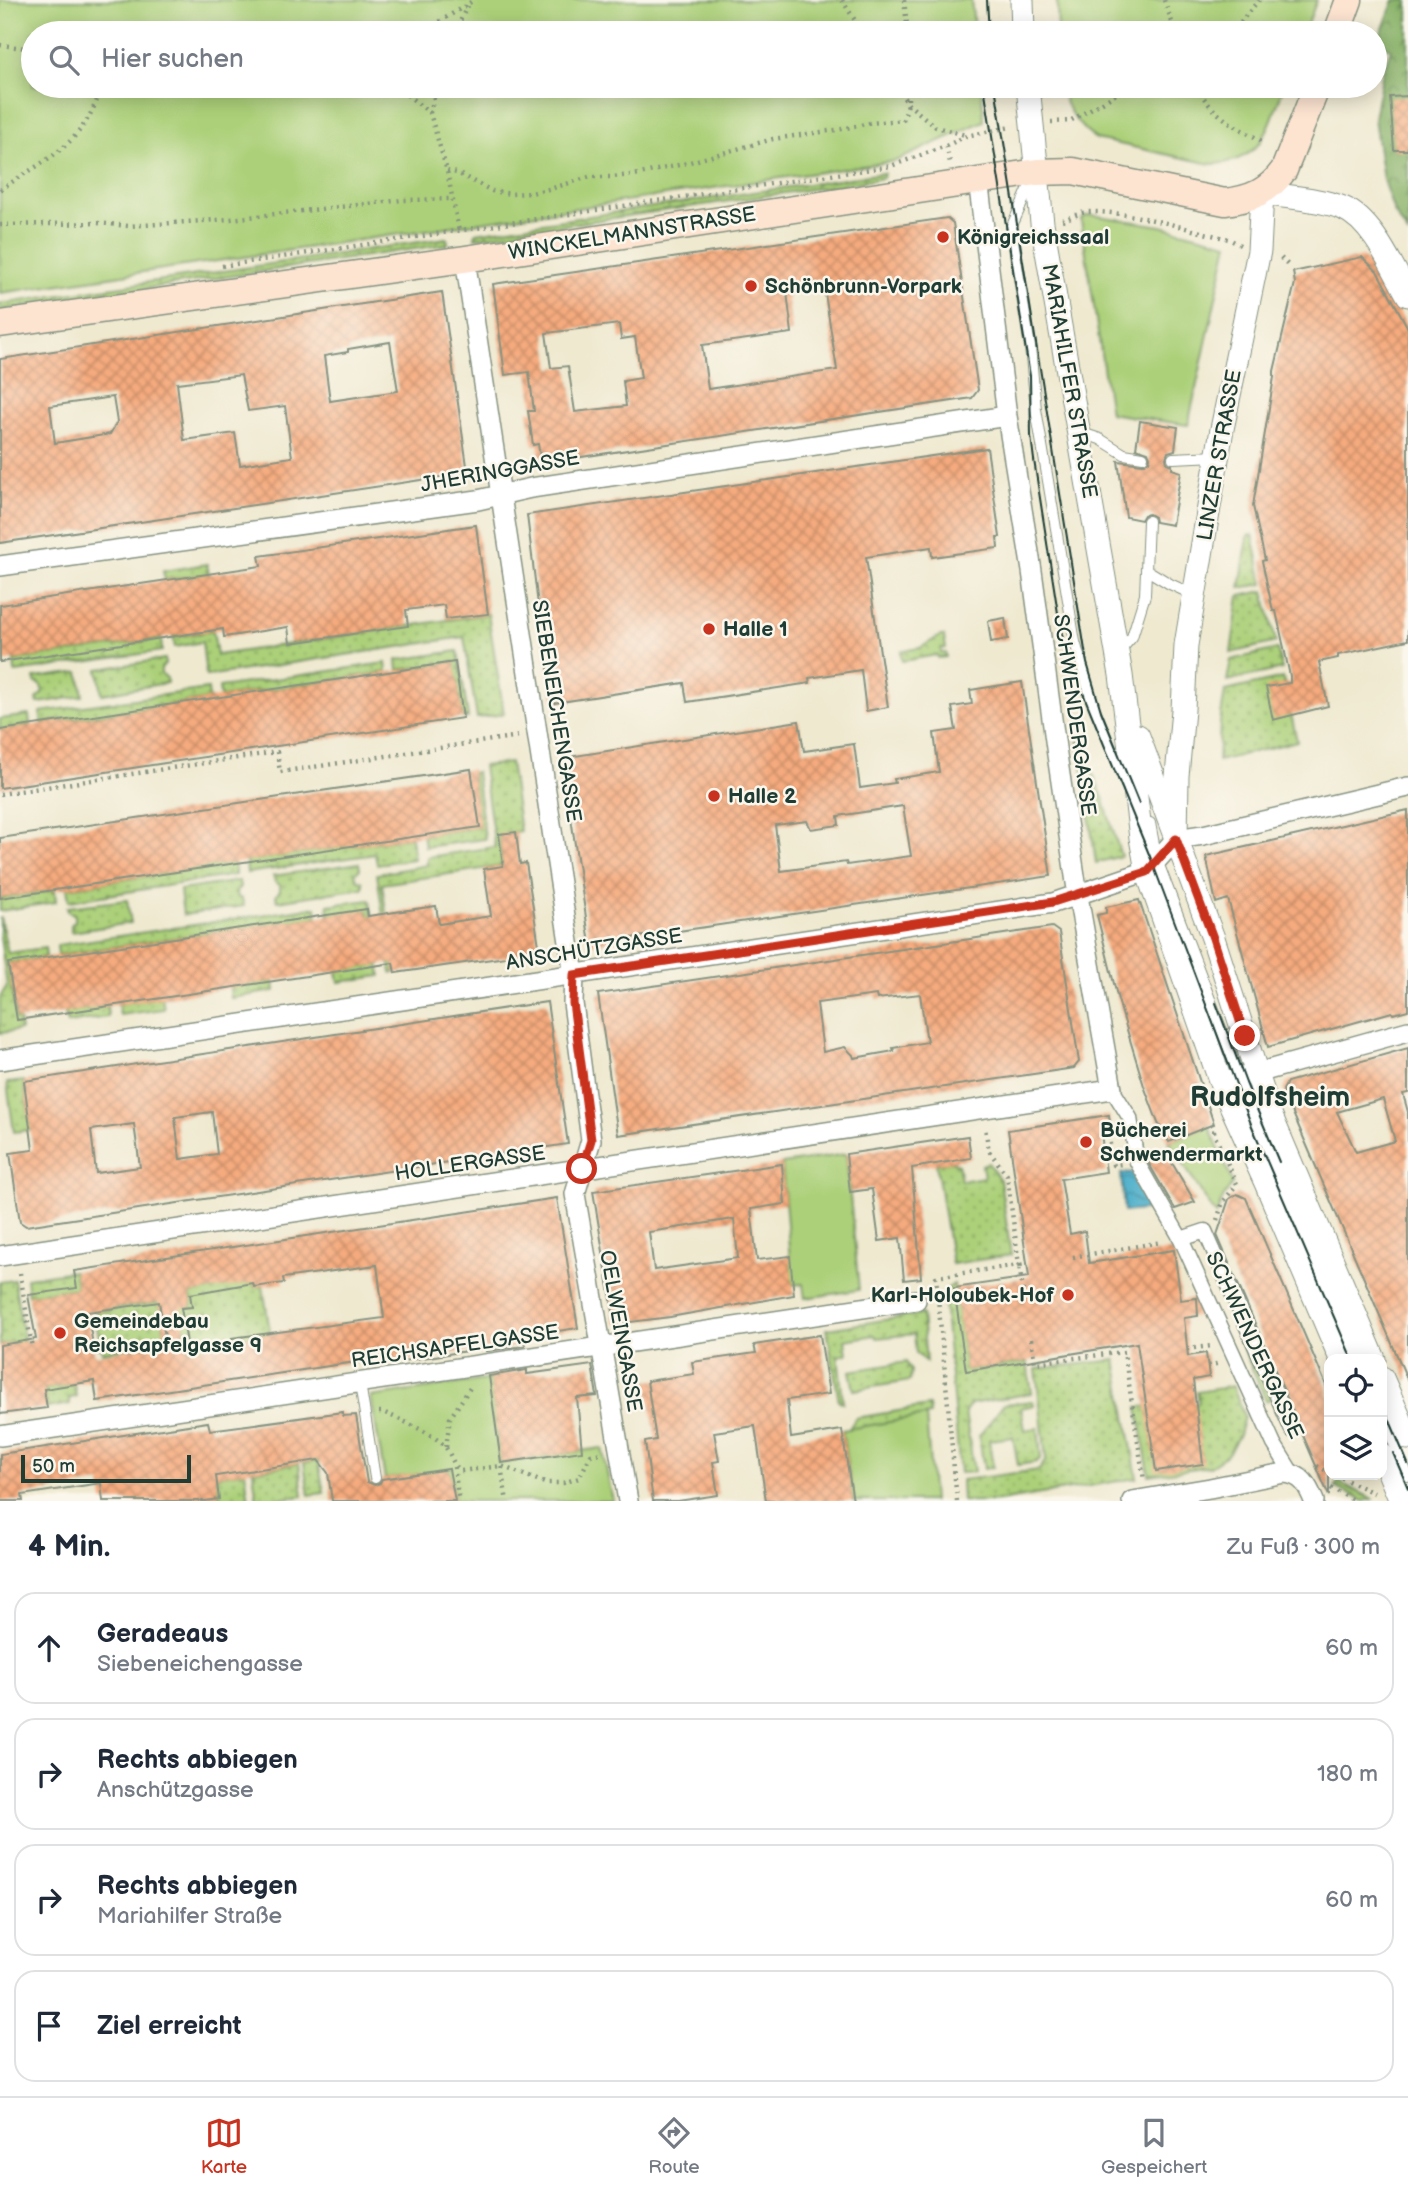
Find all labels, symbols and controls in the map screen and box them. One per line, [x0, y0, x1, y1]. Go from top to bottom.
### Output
search box [21, 21, 1387, 98]
icon: search [45, 41, 83, 79]
text: Hier suchen [101, 44, 244, 75]
street label: WINCKELMANNSTRASSE [506, 202, 758, 265]
place label: Königreichssaal [957, 225, 1109, 250]
marker: Königreichssaal [935, 229, 951, 245]
street label: MARIAHILFER STRASSE [1037, 262, 1102, 500]
place label: Schönbrunn-Vorpark [765, 274, 962, 299]
marker: Schönbrunn-Vorpark [743, 278, 759, 294]
street label: LINZER STRASSE [1192, 368, 1247, 543]
street label: JHERINGGASSE [419, 445, 582, 498]
street label: SIEBENEICHENGASSE [527, 598, 586, 824]
street label: SCHWENDERGASSE [1048, 613, 1101, 818]
place label: Halle 1 [723, 617, 788, 642]
marker: Halle 1 [701, 621, 717, 637]
place label: Halle 2 [728, 784, 797, 809]
marker: Halle 2 [706, 788, 722, 804]
street label: ANSCHÜTZGASSE [504, 923, 684, 976]
route end [1229, 1020, 1260, 1051]
district label: Rudolfsheim [1190, 1081, 1350, 1114]
place label: Bücherei Schwendermarkt [1100, 1118, 1262, 1167]
marker: Bücherei Schwendermarkt [1078, 1134, 1094, 1150]
street label: HOLLERGASSE [393, 1141, 547, 1186]
route start [566, 1153, 597, 1184]
street label: OELWEINGASSE [594, 1248, 647, 1414]
street label: SCHWENDERGASSE [1200, 1248, 1309, 1443]
place label: Karl-Holoubek-Hof [871, 1283, 1055, 1308]
marker: Karl-Holoubek-Hof [1060, 1287, 1076, 1303]
place label: Gemeindebau Reichsapfelgasse 9 [74, 1309, 262, 1358]
street label: REICHSAPFELGASSE [350, 1320, 561, 1373]
marker: Gemeindebau Reichsapfelgasse 9 [52, 1325, 68, 1341]
map controls [1324, 1354, 1387, 1480]
button: locate [1324, 1354, 1387, 1417]
button: layers [1324, 1417, 1387, 1480]
scale bar [21, 1452, 191, 1484]
text: 50 m [32, 1455, 75, 1478]
text: 4 Min. [28, 1529, 110, 1565]
text: Zu Fuß · 300 m [1227, 1533, 1380, 1561]
text: Geradeaus [97, 1619, 228, 1650]
icon: ahead [30, 1629, 68, 1667]
text: 60 m [1325, 1634, 1378, 1662]
text: Siebeneichengasse [97, 1650, 303, 1678]
text: Rechts abbiegen [97, 1745, 298, 1776]
icon: right [30, 1755, 68, 1793]
text: 180 m [1317, 1760, 1378, 1788]
text: Anschützgasse [97, 1776, 254, 1804]
text: Rechts abbiegen [97, 1871, 298, 1902]
icon: right [30, 1881, 68, 1919]
text: 60 m [1325, 1886, 1378, 1914]
text: Mariahilfer Straße [97, 1902, 282, 1930]
icon: arrive [30, 2007, 68, 2045]
text: Ziel erreicht [97, 2011, 241, 2042]
tab: Karte [201, 2114, 247, 2179]
tab: Route [648, 2114, 700, 2179]
tab: Gespeichert [1101, 2114, 1207, 2179]

